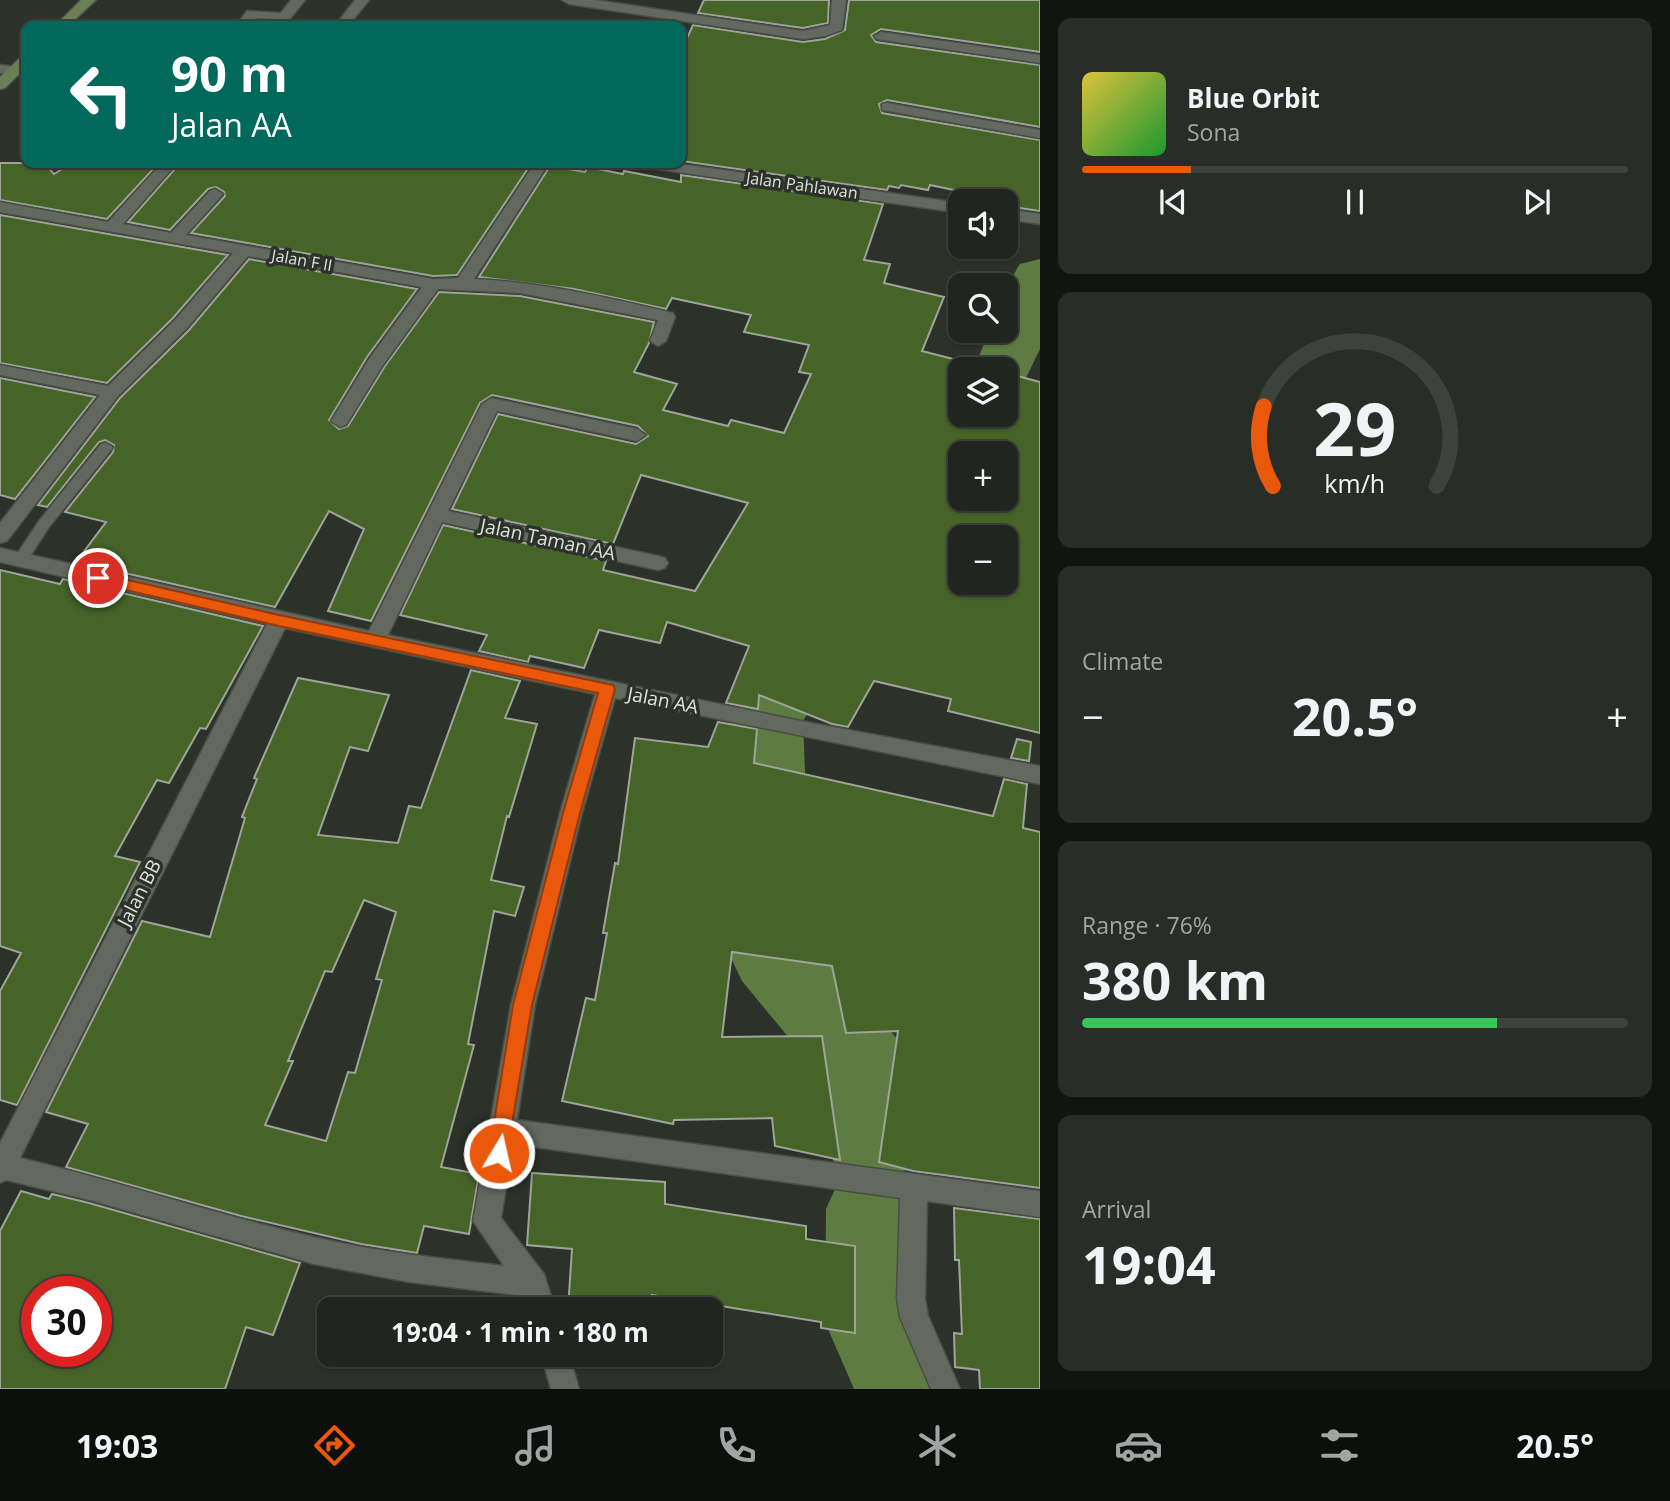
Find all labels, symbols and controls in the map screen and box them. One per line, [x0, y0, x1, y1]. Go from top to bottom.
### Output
text: 90 m [171, 40, 288, 106]
icon: left [56, 49, 147, 140]
text: Blue Orbit [1187, 80, 1320, 116]
text: Jalan AA [171, 103, 292, 146]
text: Sona [1187, 116, 1240, 148]
street label: Jalan Pahlawan [743, 166, 859, 204]
icon: previous [1154, 183, 1192, 221]
icon: pause [1336, 183, 1374, 221]
icon: next [1518, 183, 1556, 221]
map controls [948, 189, 1018, 595]
button: sound [948, 189, 1018, 259]
street label: Jalan F II [268, 243, 334, 276]
button: search [948, 273, 1018, 343]
button: layers [948, 357, 1018, 427]
text: 29 [1313, 379, 1397, 478]
button: + [948, 441, 1018, 511]
text: km/h [1325, 466, 1385, 500]
street label: Jalan Taman AA [476, 512, 618, 566]
button: − [948, 525, 1018, 595]
pin [68, 548, 128, 608]
icon: arrive [79, 559, 117, 597]
text: Climate [1082, 645, 1163, 677]
street label: Jalan AA [623, 680, 701, 720]
text: 20.5° [1292, 680, 1418, 751]
text: − [1082, 690, 1104, 742]
text: + [1606, 690, 1628, 742]
street label: Jalan BB [110, 855, 167, 933]
text: Range · 76% [1082, 909, 1212, 941]
text: 380 km [1082, 944, 1268, 1015]
position arrow [462, 1116, 536, 1190]
text: Arrival [1082, 1193, 1151, 1225]
text: 19:04 [1082, 1228, 1216, 1299]
speed limit sign: 30 [21, 1276, 112, 1367]
text: 19:04 · 1 min · 180 m [391, 1314, 649, 1350]
icon: directions [310, 1421, 359, 1470]
icon: music [511, 1421, 560, 1470]
icon: phone [712, 1421, 761, 1470]
icon: climate [913, 1421, 962, 1470]
icon: car [1114, 1421, 1163, 1470]
icon: filters [1315, 1421, 1364, 1470]
text: 19:03 [76, 1424, 158, 1467]
text: 20.5° [1516, 1424, 1594, 1467]

